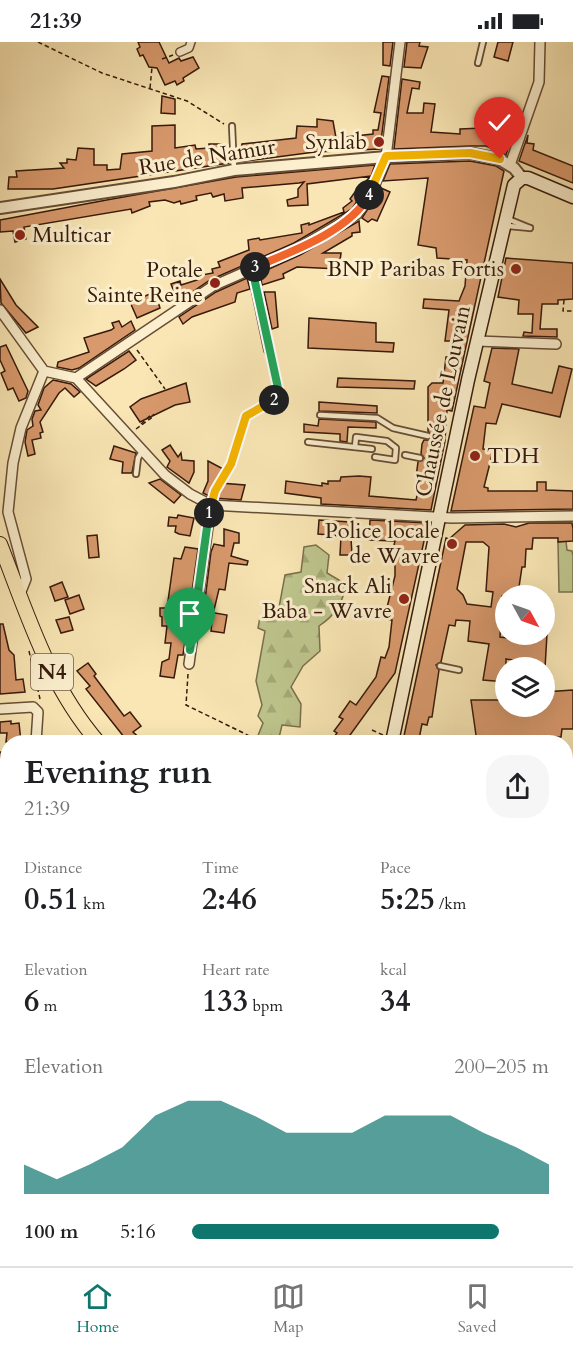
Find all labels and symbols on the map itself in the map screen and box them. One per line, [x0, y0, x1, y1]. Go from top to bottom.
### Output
pin [474, 97, 525, 159]
place label: Synlab [305, 127, 367, 157]
street label: Rue de Namur [137, 131, 278, 183]
marker: Synlab [372, 135, 386, 149]
pin: 4 [354, 180, 384, 210]
place label: Multicar [32, 220, 112, 250]
marker: Multicar [13, 228, 27, 242]
pin: 3 [240, 252, 270, 282]
place label: BNP Paribas Fortis [327, 254, 504, 284]
place label: Potale Sainte Reine [87, 255, 203, 310]
marker: BNP Paribas Fortis [509, 262, 523, 276]
marker: Potale Sainte Reine [208, 276, 222, 290]
street label: Chaussée de Louvain [408, 302, 478, 500]
pin: 2 [259, 385, 289, 415]
place label: TDH [487, 441, 539, 471]
marker: TDH [468, 449, 482, 463]
pin: 1 [194, 498, 224, 528]
place label: Police locale de Wavre [325, 516, 440, 571]
marker: Police locale de Wavre [445, 537, 459, 551]
place label: Snack Ali Baba - Wavre [262, 571, 392, 626]
north arrow [495, 585, 555, 645]
pin [164, 588, 215, 650]
marker: Snack Ali Baba - Wavre [397, 592, 411, 606]
road number: N4 [31, 654, 73, 690]

